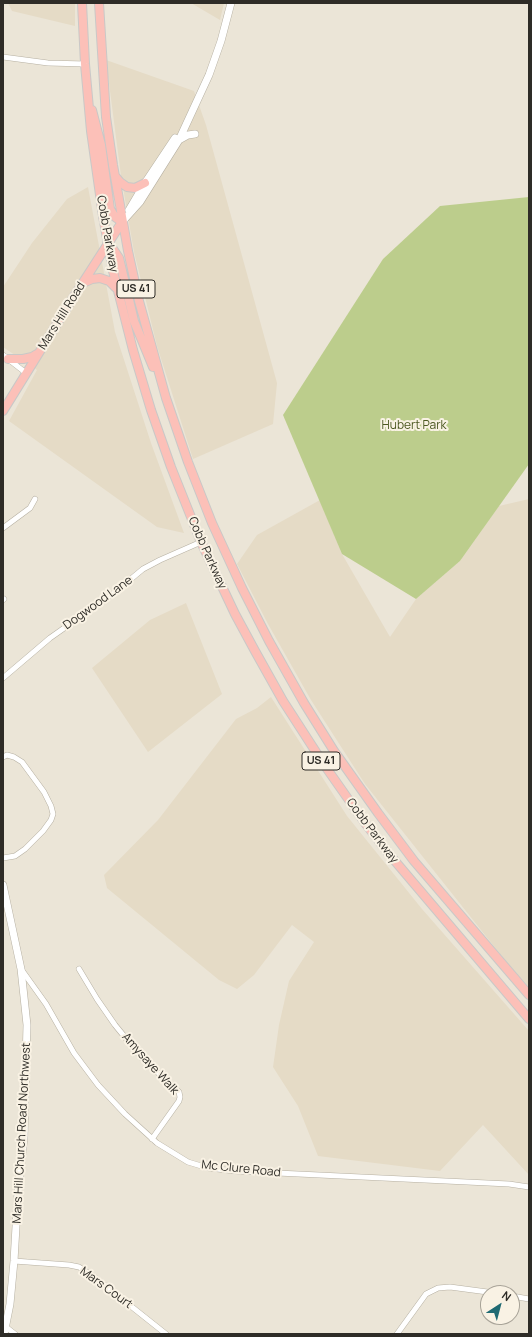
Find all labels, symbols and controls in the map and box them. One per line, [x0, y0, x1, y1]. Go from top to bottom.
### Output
street label: Cobb Parkway [93, 194, 121, 274]
street label: Mars Hill Road [35, 280, 89, 352]
road number: US 41 [117, 280, 155, 298]
park label: Hubert Park [382, 419, 446, 433]
street label: Cobb Parkway [185, 515, 229, 591]
street label: Dogwood Lane [61, 573, 135, 633]
road number: US 41 [302, 752, 340, 770]
street label: Cobb Parkway [343, 796, 401, 866]
street label: Amysaye Walk [119, 1030, 181, 1098]
street label: Mars Hill Church Road Northwest [10, 1042, 34, 1224]
street label: Mc Clure Road [201, 1158, 281, 1180]
street label: Mars Court [77, 1264, 135, 1312]
north arrow [480, 1285, 520, 1325]
text: N [499, 1287, 514, 1304]

